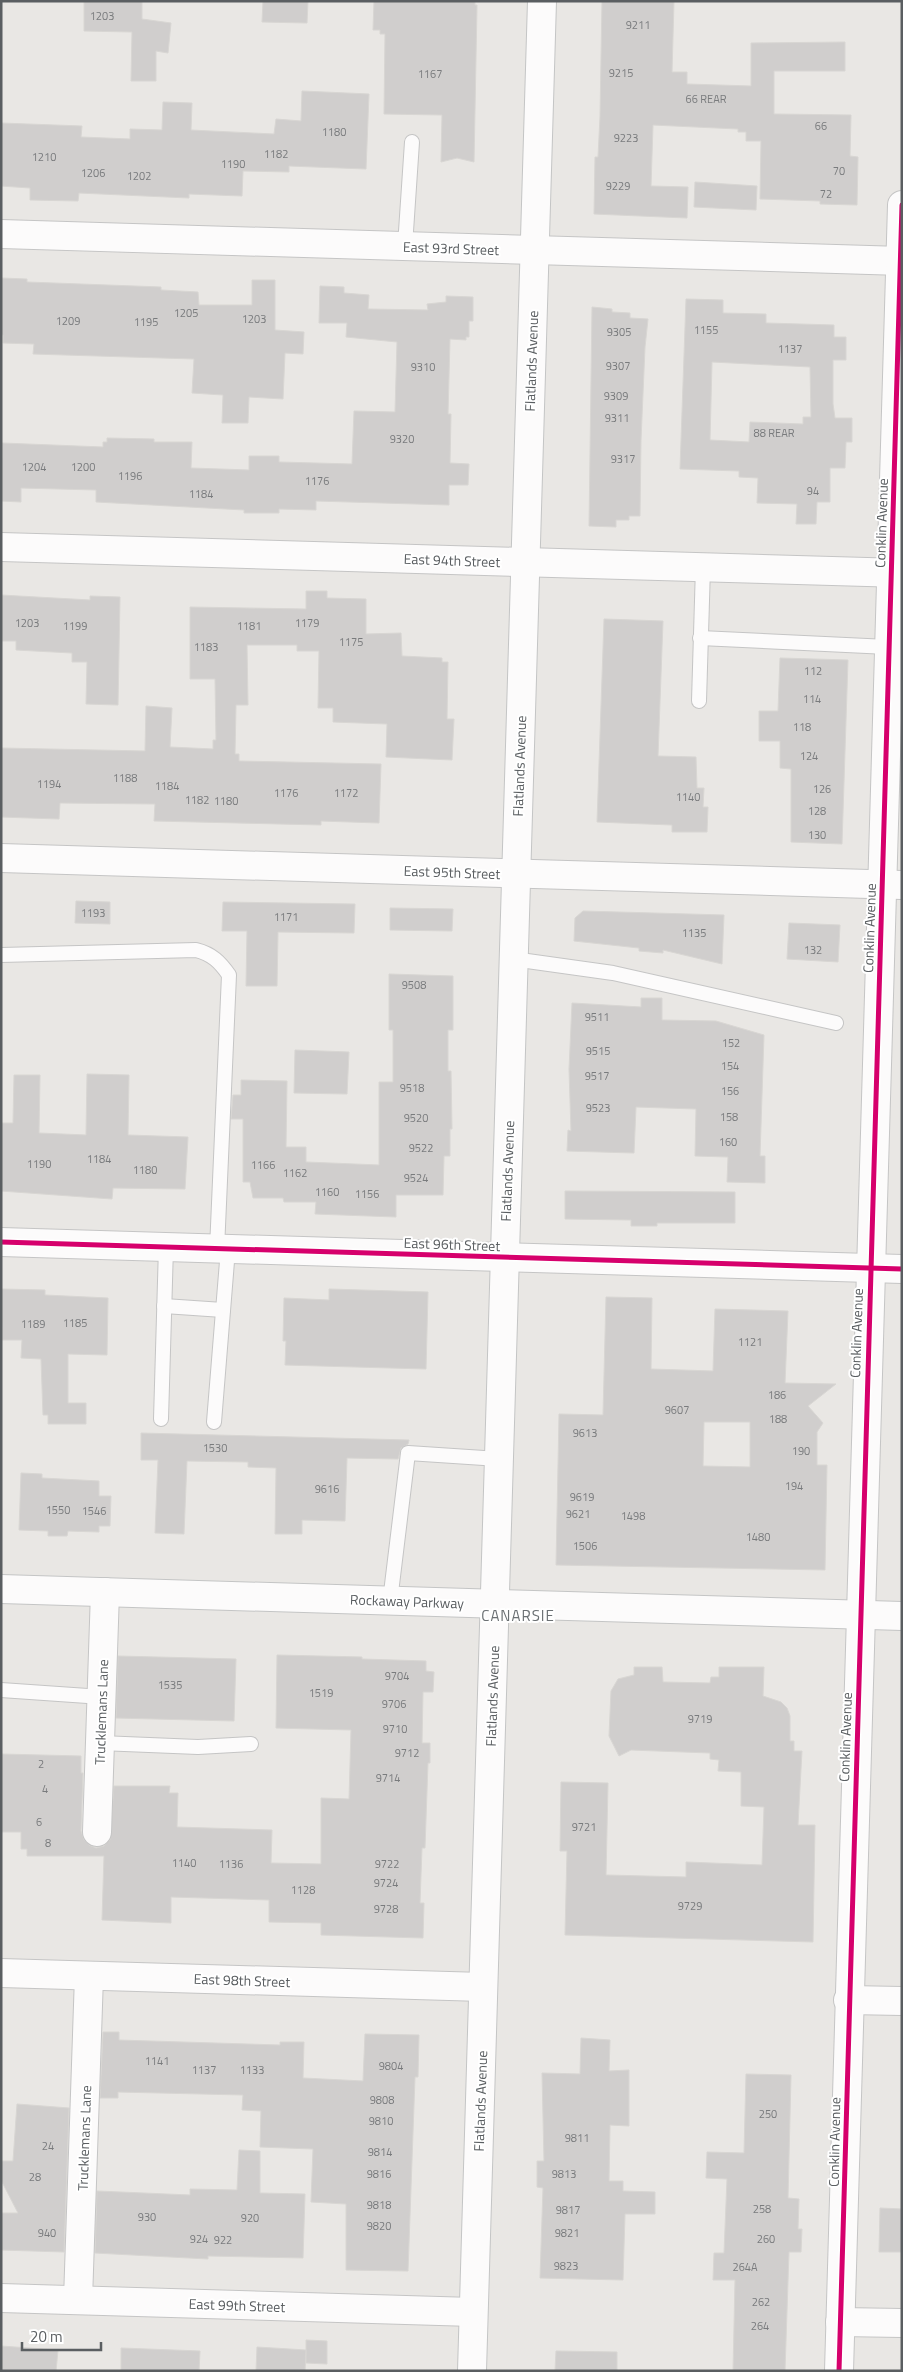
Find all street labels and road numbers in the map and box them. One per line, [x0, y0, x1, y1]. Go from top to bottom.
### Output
street label: East 93rd Street [403, 236, 500, 260]
street label: Flatlands Avenue [519, 310, 543, 412]
street label: Conklin Avenue [869, 478, 893, 568]
street label: East 94th Street [403, 548, 501, 572]
street label: Flatlands Avenue [507, 715, 531, 817]
street label: East 95th Street [403, 860, 501, 884]
street label: Conklin Avenue [857, 883, 881, 973]
street label: Flatlands Avenue [495, 1120, 519, 1222]
street label: East 96th Street [403, 1232, 501, 1256]
street label: Conklin Avenue [844, 1288, 868, 1378]
street label: Rockaway Parkway [350, 1589, 465, 1613]
street label: Flatlands Avenue [480, 1645, 504, 1747]
street label: Trucklemans Lane [89, 1659, 113, 1765]
street label: Conklin Avenue [833, 1692, 857, 1782]
street label: East 98th Street [193, 1968, 291, 1992]
street label: Flatlands Avenue [468, 2050, 492, 2152]
street label: Trucklemans Lane [72, 2085, 96, 2191]
street label: Conklin Avenue [823, 2097, 845, 2187]
street label: East 99th Street [188, 2293, 286, 2317]

